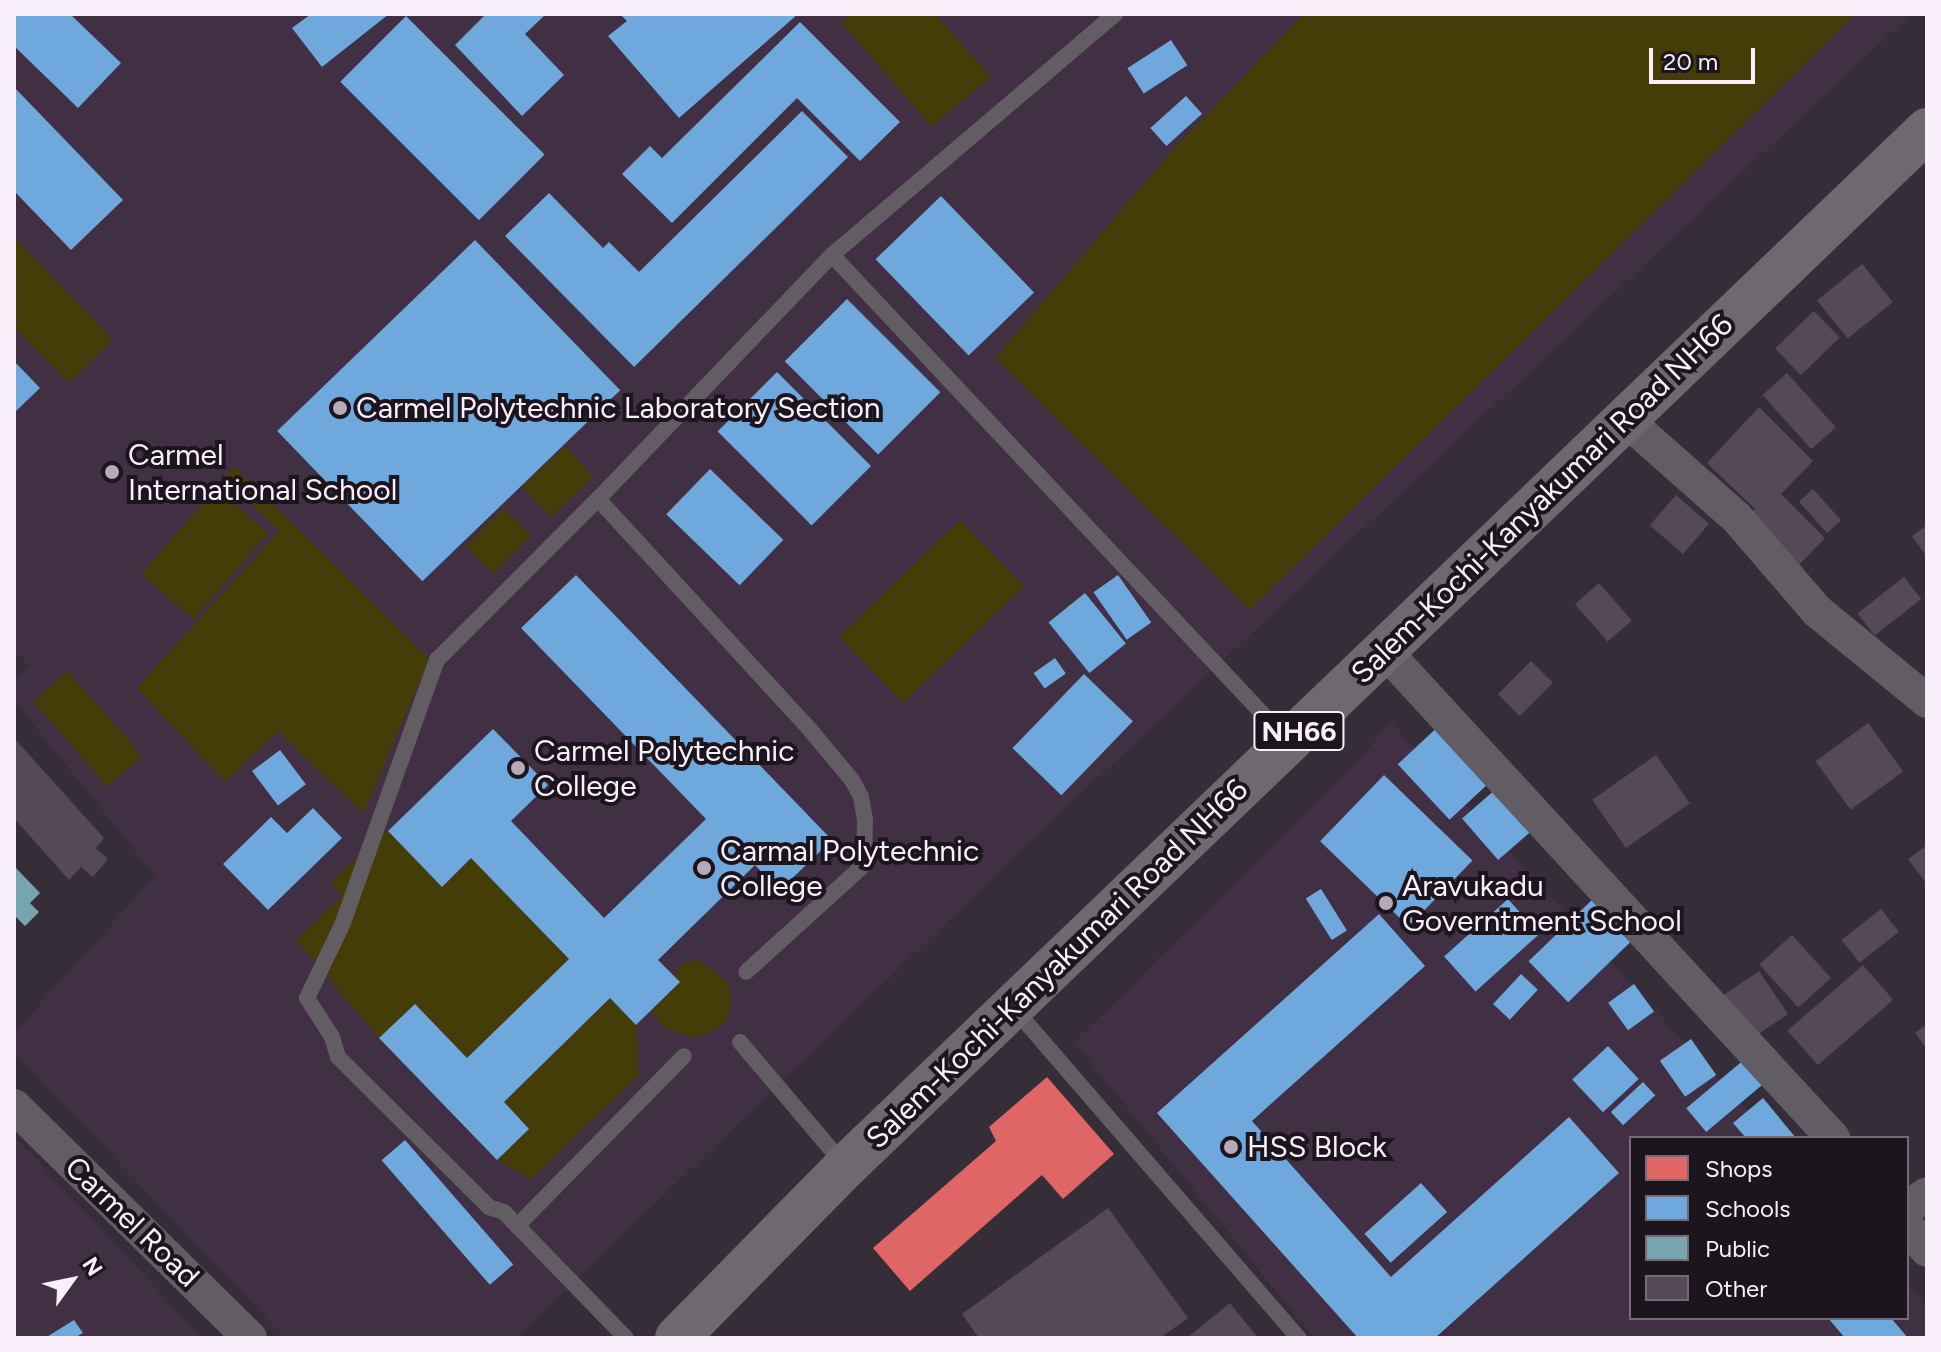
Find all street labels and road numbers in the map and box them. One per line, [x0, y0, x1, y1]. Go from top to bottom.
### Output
street label: Salem-Kochi-Kanyakumari Road NH66 [1344, 307, 1740, 691]
road number: NH66 [1253, 707, 1345, 755]
street label: Salem-Kochi-Kanyakumari Road NH66 [859, 772, 1255, 1156]
street label: Carmel Road [58, 1149, 206, 1295]

